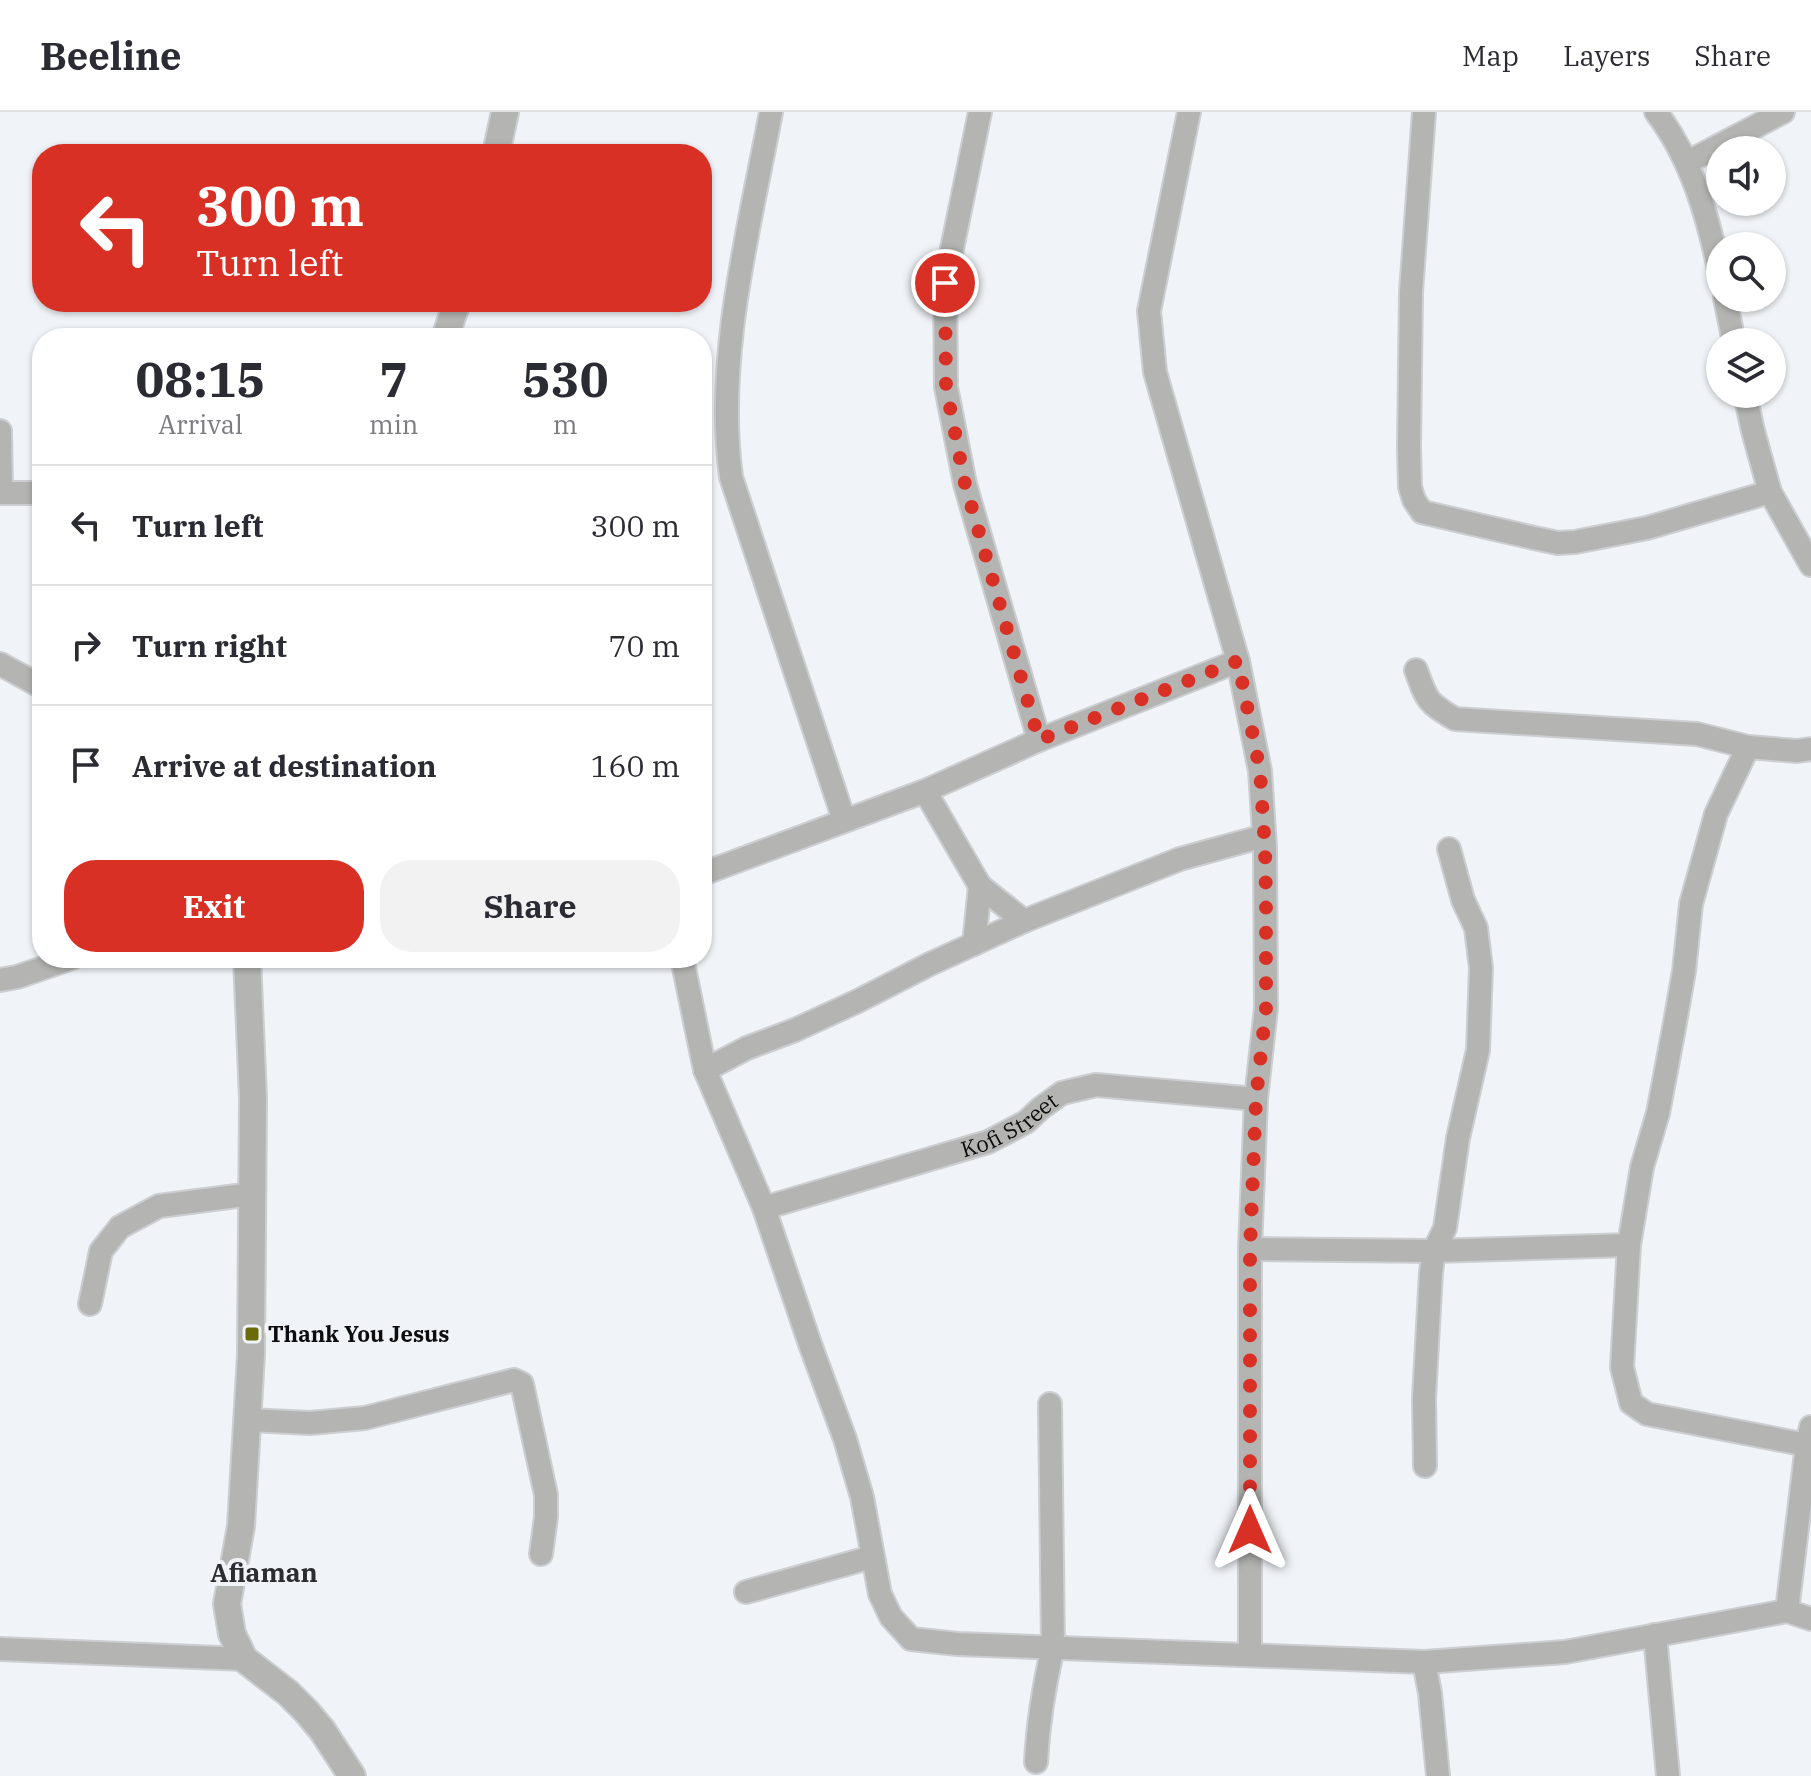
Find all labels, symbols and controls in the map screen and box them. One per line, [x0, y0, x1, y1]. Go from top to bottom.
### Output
text: Beeline [40, 31, 182, 80]
text: Map [1462, 37, 1519, 74]
text: Layers [1563, 37, 1650, 74]
text: Share [1694, 37, 1771, 74]
map controls [1706, 136, 1786, 408]
button: sound [1706, 136, 1786, 216]
text: 300 m [196, 169, 364, 241]
icon: left [64, 176, 168, 280]
button: search [1706, 232, 1786, 312]
text: Turn left [196, 239, 343, 286]
pin [911, 249, 979, 317]
icon: arrive [923, 261, 967, 305]
button: layers [1706, 328, 1786, 408]
text: 08:15 [136, 348, 265, 410]
text: 7 [379, 348, 408, 410]
text: 530 [522, 348, 608, 410]
text: Arrival [158, 407, 243, 441]
text: min [369, 407, 418, 441]
text: m [553, 407, 578, 441]
icon: left [64, 503, 108, 547]
text: Turn left [132, 506, 264, 545]
text: 300 m [590, 506, 680, 545]
icon: right [64, 623, 108, 667]
text: Turn right [132, 626, 287, 665]
text: 70 m [608, 626, 680, 665]
icon: arrive [64, 743, 108, 787]
text: Arrive at destination [132, 746, 437, 785]
text: 160 m [590, 746, 680, 785]
button: Exit [64, 860, 364, 952]
button: Share [380, 860, 680, 952]
street label: Kofi Street [957, 1086, 1063, 1163]
place label: Thank You Jesus [268, 1319, 450, 1348]
marker: Thank You Jesus [243, 1325, 261, 1343]
position arrow [1208, 1488, 1292, 1572]
district label: Afiaman [210, 1555, 318, 1589]

